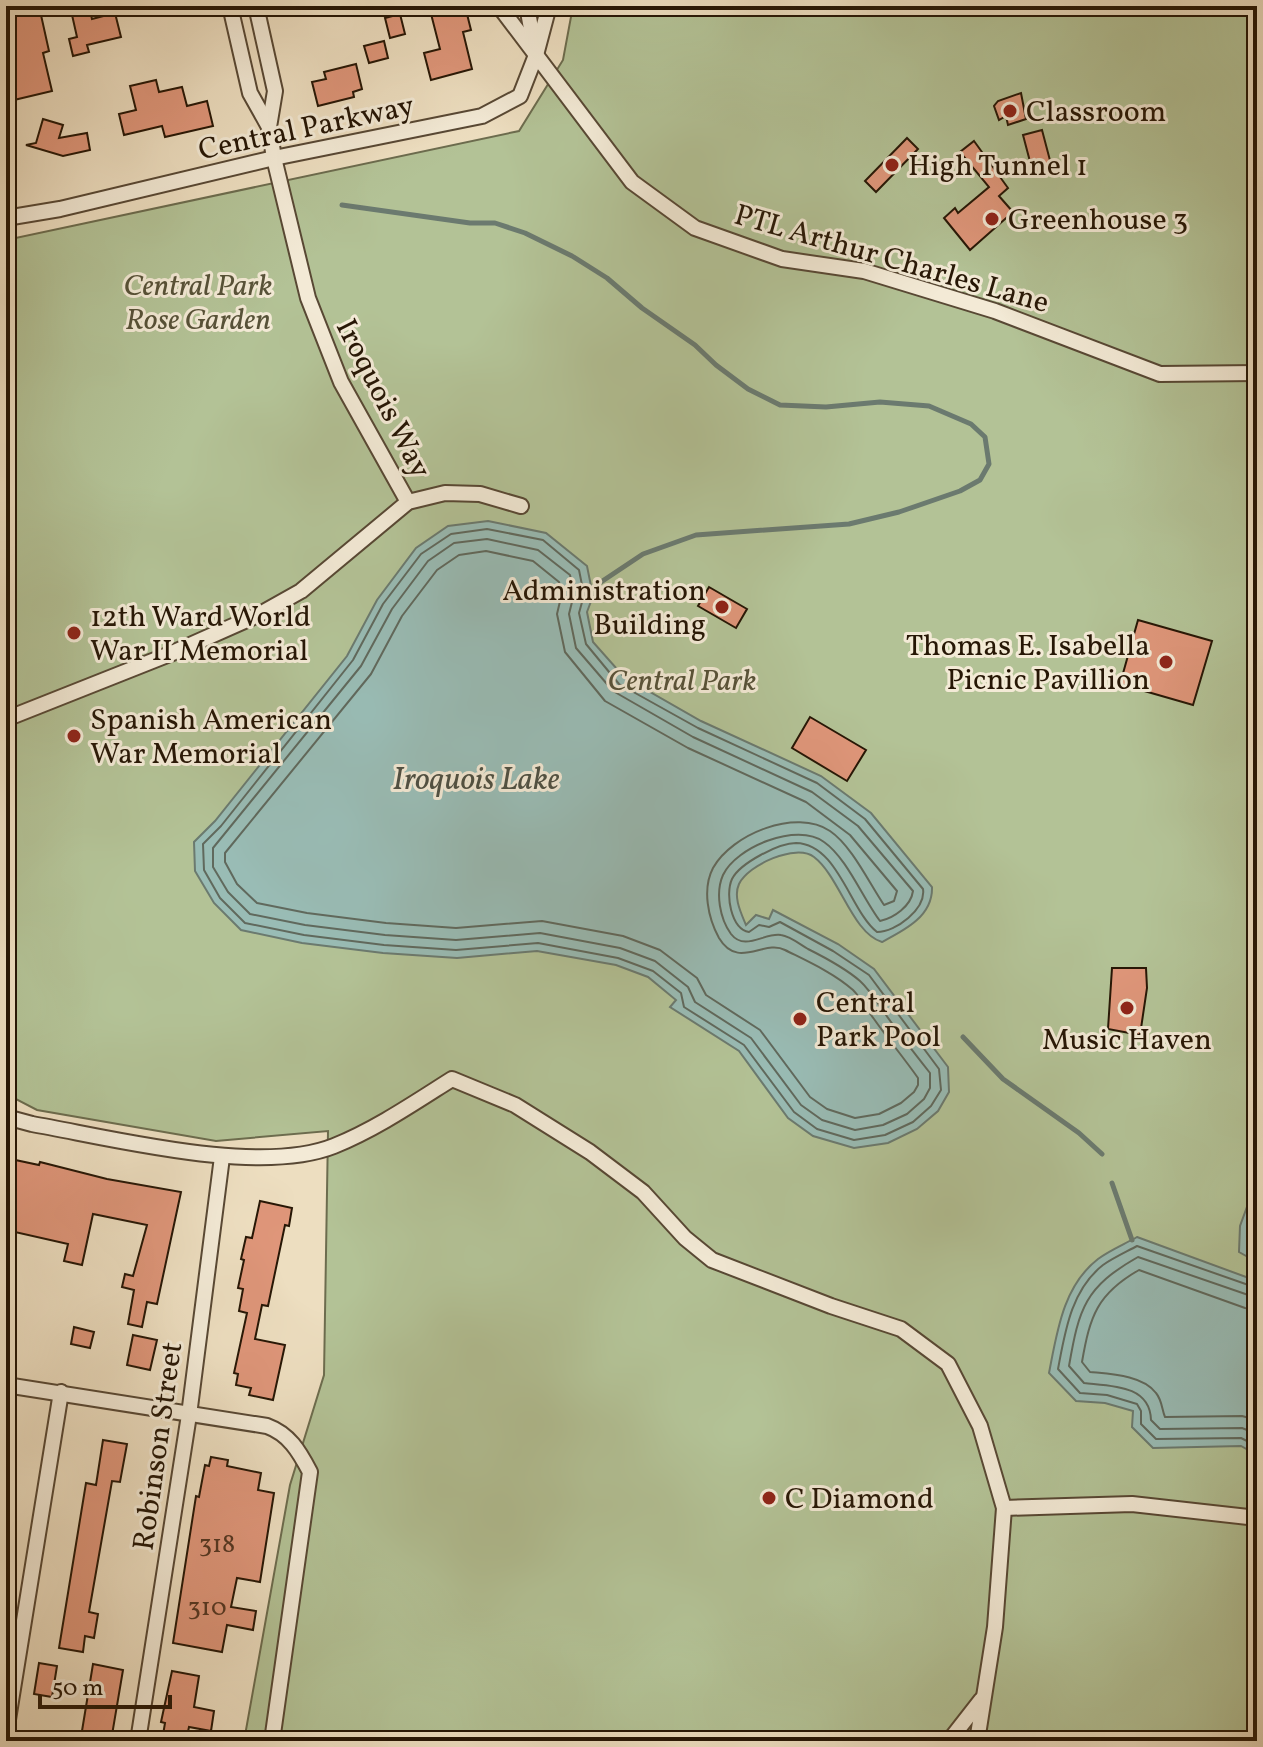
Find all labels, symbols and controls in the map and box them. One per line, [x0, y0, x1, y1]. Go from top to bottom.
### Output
street label: Central Parkway [195, 86, 418, 172]
place label: Classroom [1026, 92, 1166, 134]
marker: Classroom [1001, 102, 1019, 120]
place label: High Tunnel 1 [908, 146, 1088, 188]
marker: High Tunnel 1 [883, 156, 901, 174]
street label: PTL Arthur Charles Lane [729, 195, 1054, 325]
place label: Greenhouse 3 [1008, 200, 1188, 242]
marker: Greenhouse 3 [983, 210, 1001, 228]
park label: Central Park Rose Garden [124, 266, 273, 342]
street label: Iroquois Way [324, 312, 440, 486]
place label: Administration Building [502, 571, 706, 647]
place label: 12th Ward World War II Memorial [90, 597, 311, 673]
marker: Administration Building [713, 598, 731, 616]
marker: 12th Ward World War II Memorial [65, 624, 83, 642]
place label: Thomas E. Isabella Picnic Pavillion [906, 626, 1150, 702]
marker: Thomas E. Isabella Picnic Pavillion [1157, 653, 1175, 671]
park label: Central Park [608, 661, 757, 703]
place label: Spanish American War Memorial [90, 700, 332, 776]
marker: Spanish American War Memorial [65, 727, 83, 745]
water label: Iroquois Lake [392, 759, 560, 803]
place label: Central Park Pool [816, 983, 941, 1059]
marker: Music Haven [1118, 999, 1136, 1017]
marker: Central Park Pool [791, 1010, 809, 1028]
place label: Music Haven [1042, 1020, 1212, 1062]
street label: Robinson Street [124, 1339, 194, 1553]
place label: C Diamond [785, 1479, 934, 1521]
marker: C Diamond [760, 1489, 778, 1507]
house number: 318 [199, 1527, 235, 1563]
house number: 310 [187, 1590, 227, 1626]
scale bar [40, 1659, 170, 1709]
text: 50 m [52, 1672, 104, 1706]

